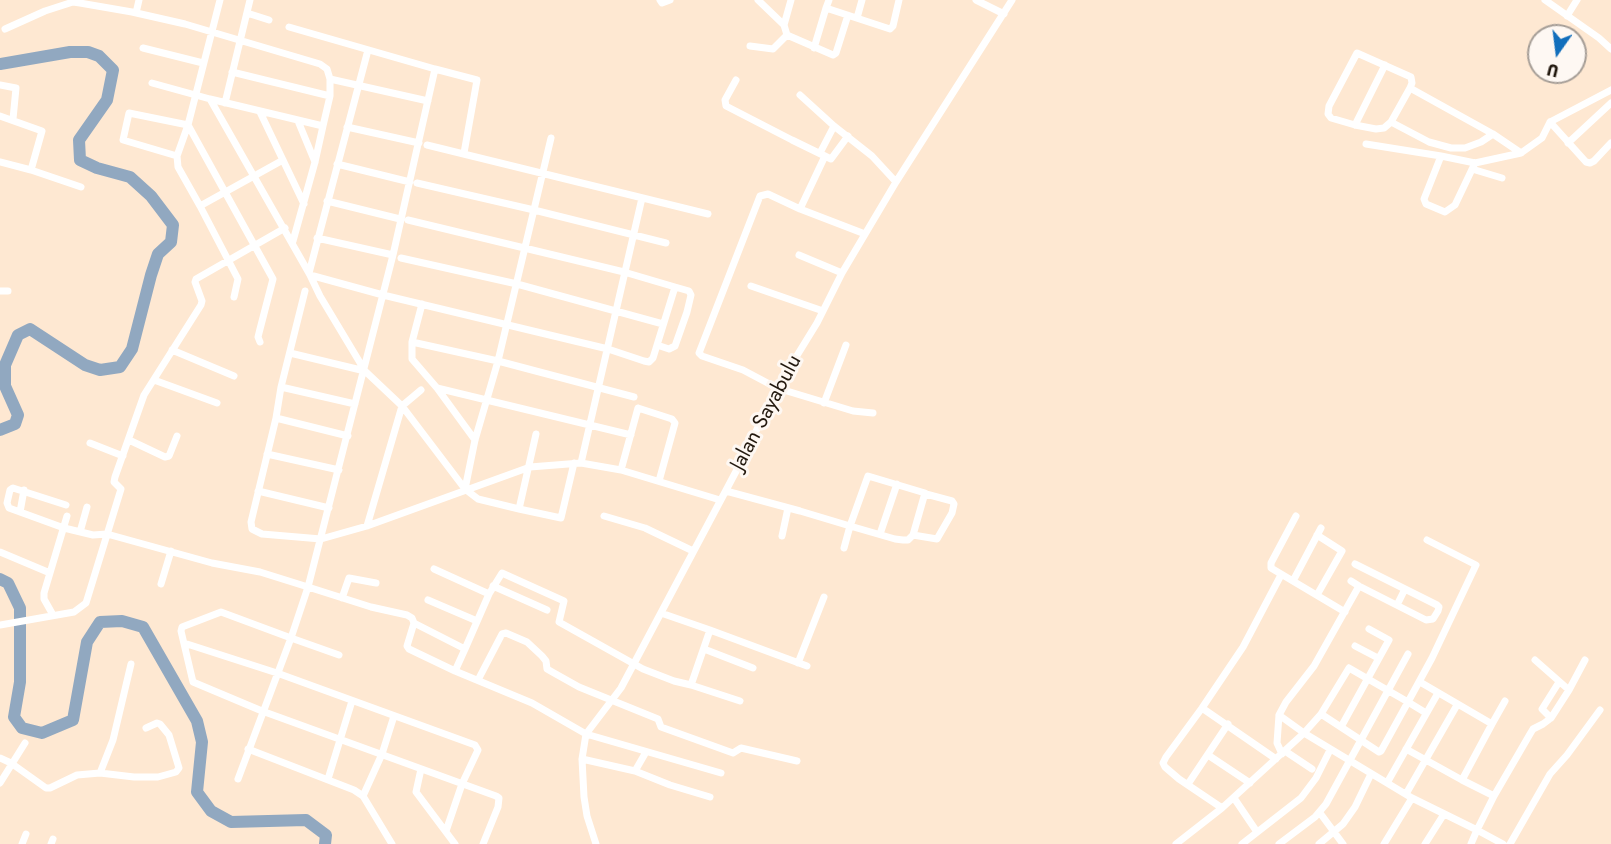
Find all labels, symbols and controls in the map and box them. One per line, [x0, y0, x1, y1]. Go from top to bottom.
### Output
north arrow [1527, 24, 1587, 84]
text: U [1545, 57, 1561, 83]
street label: Jalan Sayabulu [726, 351, 808, 475]

